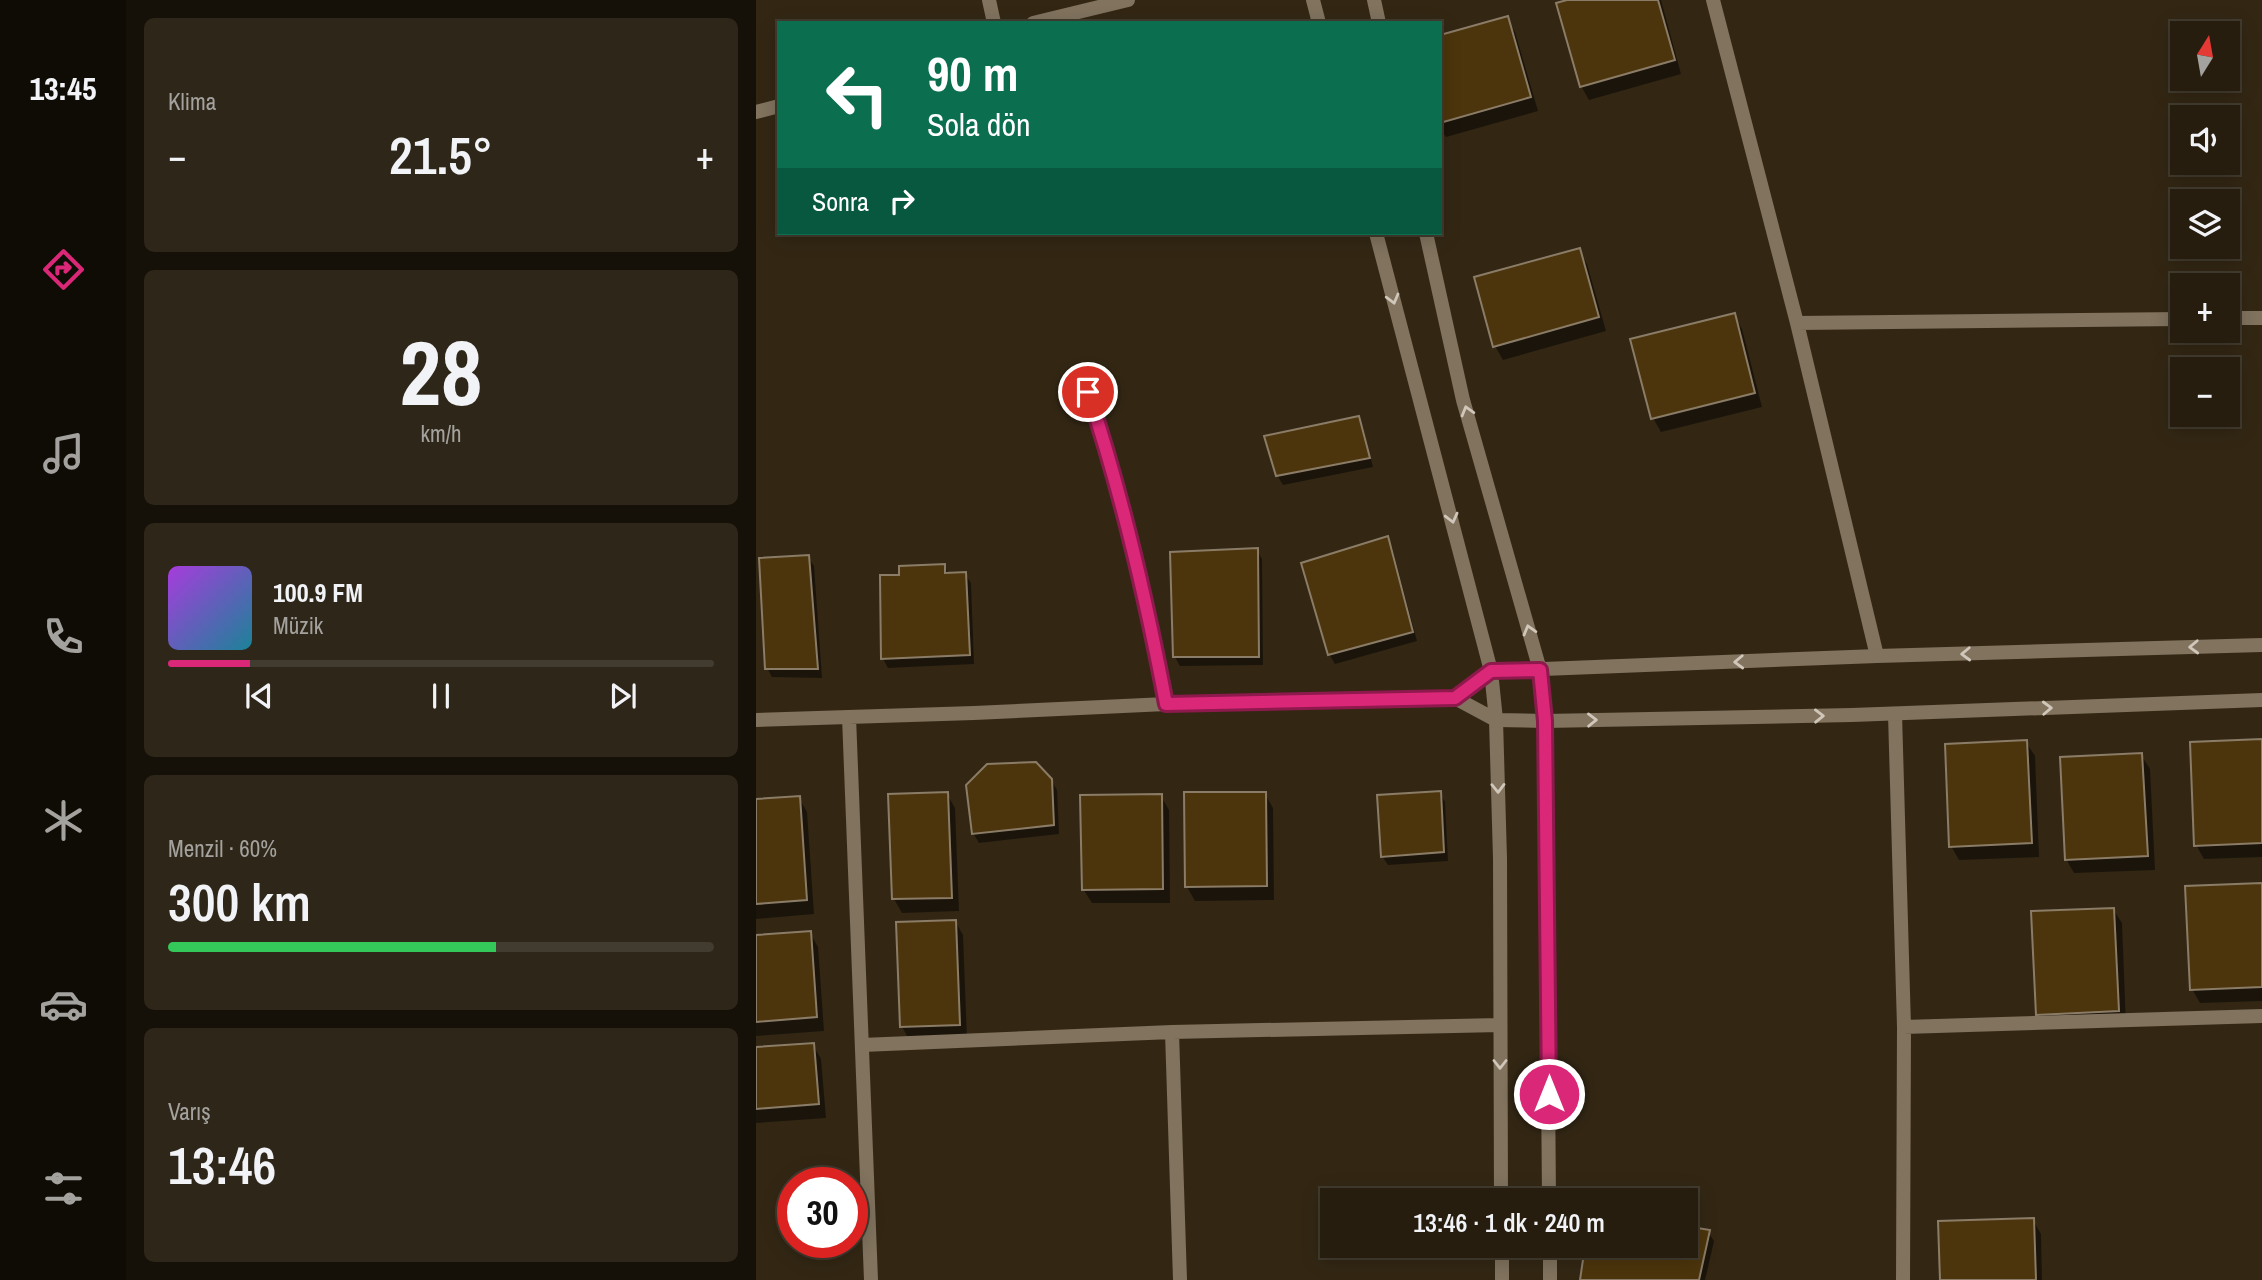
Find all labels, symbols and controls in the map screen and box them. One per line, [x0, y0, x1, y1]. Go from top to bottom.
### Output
north arrow [2170, 21, 2240, 91]
map controls [2170, 21, 2240, 427]
text: 90 m [927, 40, 1019, 106]
icon: left [812, 49, 903, 140]
text: 13:45 [29, 67, 97, 110]
text: Klima [168, 86, 216, 117]
text: Sola dön [927, 103, 1031, 146]
button: sound [2170, 105, 2240, 175]
text: 21.5° [389, 120, 493, 190]
text: − [168, 130, 186, 181]
text: + [696, 130, 714, 181]
icon: right [883, 182, 921, 220]
text: Sonra [812, 184, 869, 219]
button: layers [2170, 189, 2240, 259]
icon: directions [39, 245, 88, 294]
button: + [2170, 273, 2240, 343]
one-way arrow [1385, 293, 1399, 305]
text: 28 [400, 311, 483, 433]
button: − [2170, 357, 2240, 427]
pin [1058, 362, 1118, 422]
icon: arrive [1069, 373, 1107, 411]
one-way arrow [1460, 406, 1475, 418]
text: km/h [421, 418, 461, 449]
icon: music [39, 429, 88, 478]
one-way arrow [1444, 512, 1458, 524]
text: 100.9 FM [273, 575, 363, 610]
text: Müzik [273, 610, 323, 641]
icon: phone [39, 612, 88, 661]
one-way arrow [1522, 624, 1537, 636]
one-way arrow [2188, 640, 2199, 655]
one-way arrow [1961, 646, 1971, 662]
one-way arrow [1733, 654, 1744, 669]
icon: previous [240, 677, 278, 715]
icon: pause [422, 677, 460, 715]
icon: next [604, 677, 642, 715]
one-way arrow [2042, 700, 2053, 716]
one-way arrow [1814, 708, 1825, 723]
one-way arrow [1587, 712, 1598, 728]
one-way arrow [1490, 783, 1506, 794]
icon: climate [39, 796, 88, 845]
text: Menzil · 60% [168, 833, 277, 864]
text: 300 km [168, 867, 311, 937]
icon: car [39, 980, 88, 1029]
position arrow [1512, 1057, 1586, 1131]
one-way arrow [1492, 1060, 1508, 1070]
text: Varış [168, 1096, 211, 1127]
text: 13:46 [168, 1130, 276, 1200]
icon: filters [39, 1164, 88, 1213]
speed limit sign: 30 [777, 1167, 868, 1258]
text: 13:46 · 1 dk · 240 m [1413, 1205, 1605, 1240]

